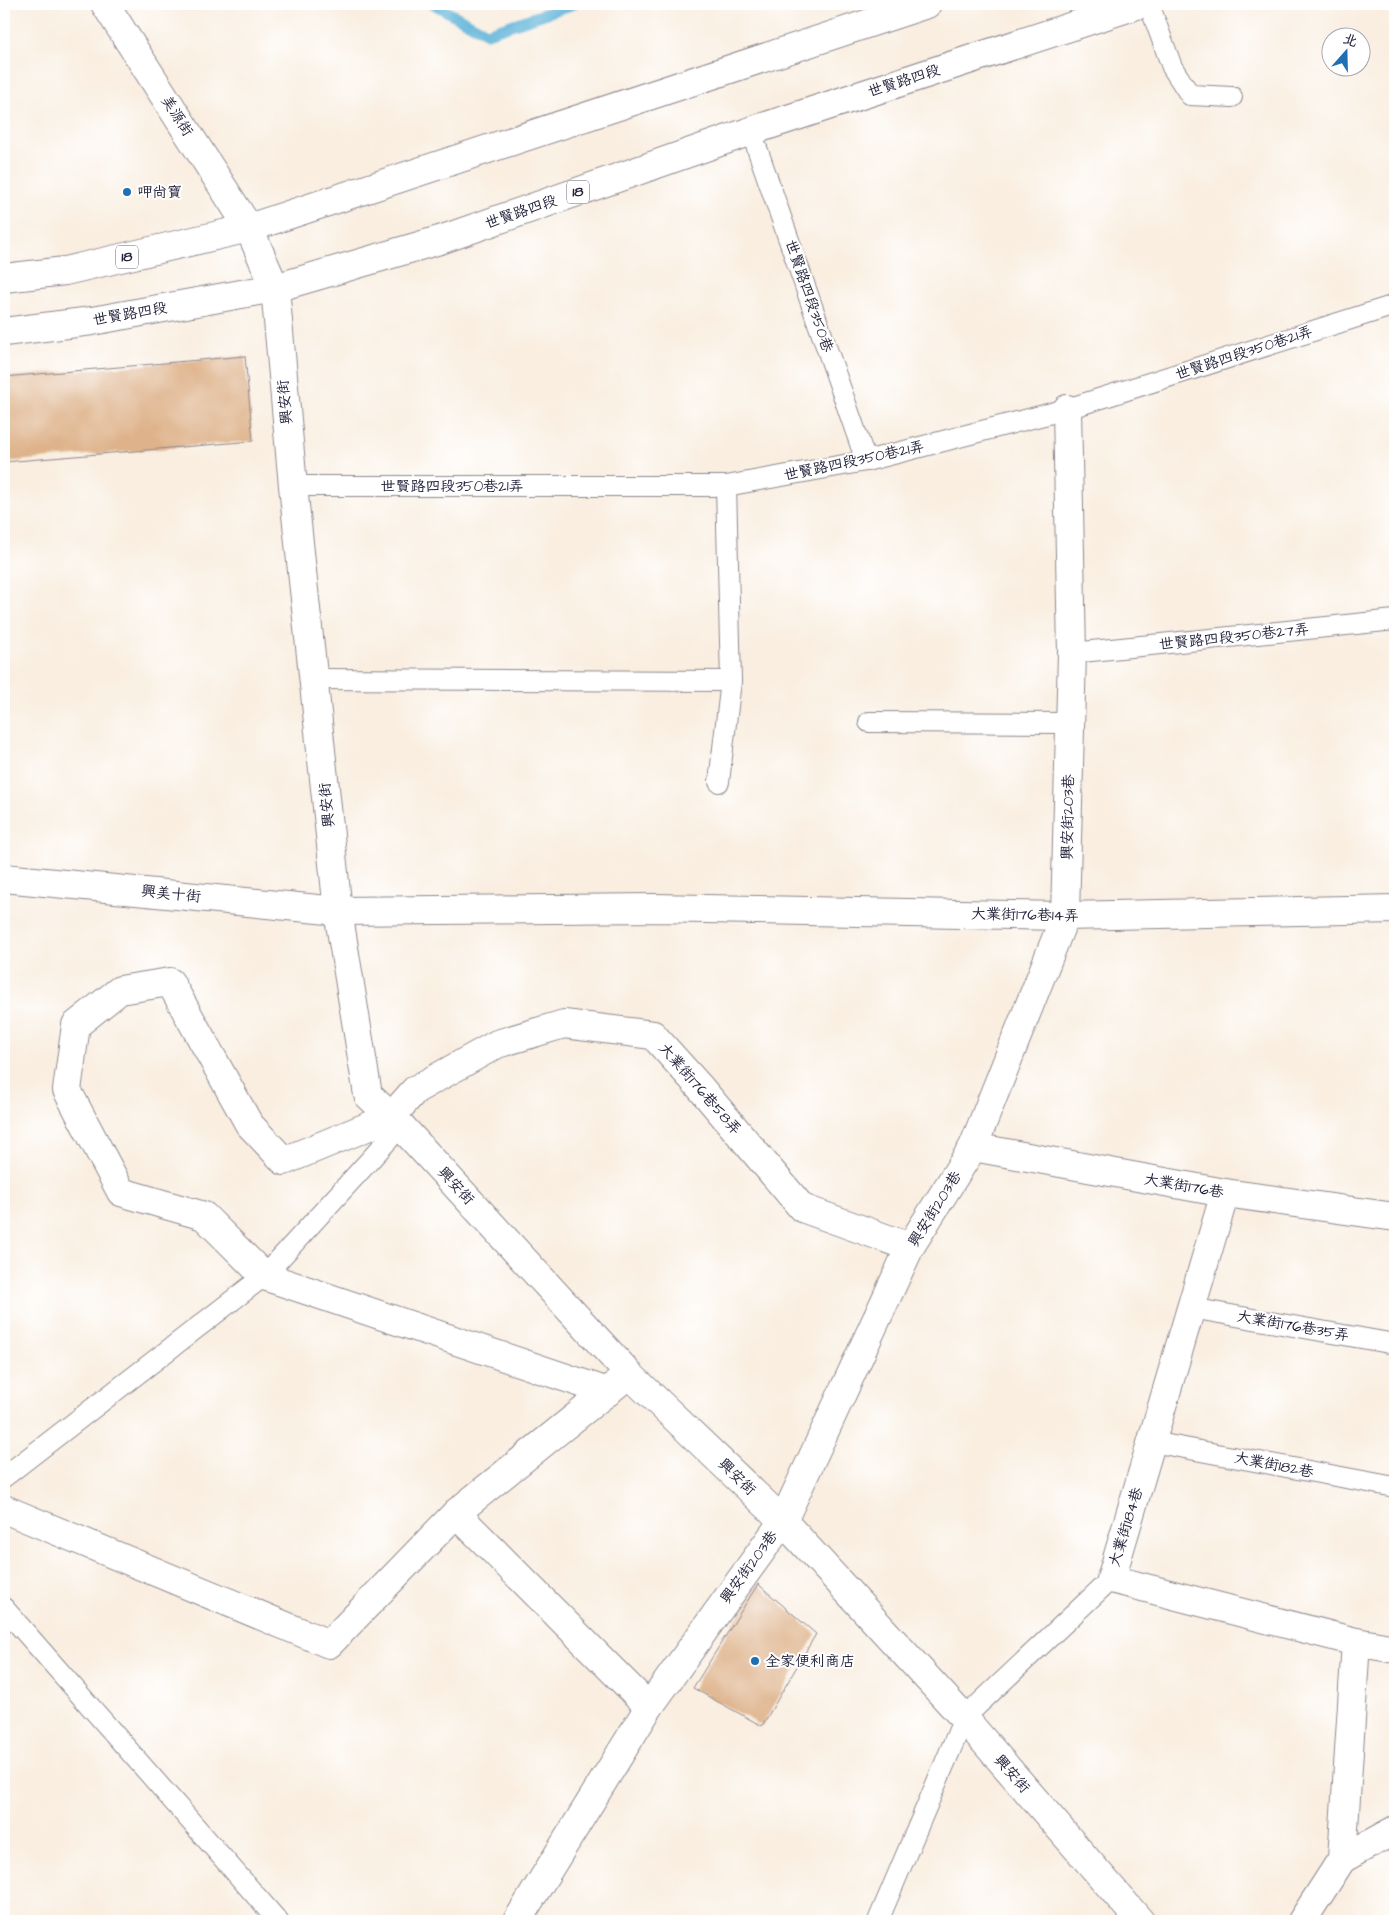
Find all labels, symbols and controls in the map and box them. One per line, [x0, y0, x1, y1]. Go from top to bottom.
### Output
north arrow [1322, 28, 1372, 78]
text: 北 [1340, 29, 1360, 53]
street label: 世賢路四段 [865, 59, 943, 103]
street label: 美源街 [156, 91, 198, 141]
road number: 18 [567, 180, 589, 203]
place label: 呷尚寶 [137, 182, 182, 203]
marker: 呷尚寶 [121, 186, 133, 198]
street label: 世賢路四段 [482, 190, 560, 234]
street label: 世賢路四段350巷 [780, 237, 838, 355]
road number: 18 [116, 246, 138, 268]
street label: 世賢路四段 [91, 297, 169, 331]
street label: 世賢路四段350巷21弄 [1173, 321, 1315, 385]
street label: 興安街 [273, 379, 297, 425]
street label: 世賢路四段350巷21弄 [782, 436, 926, 486]
street label: 世賢路四段350巷21弄 [380, 476, 524, 497]
street label: 世賢路四段350巷27弄 [1158, 619, 1310, 655]
street label: 興安街203巷 [1057, 774, 1079, 860]
street label: 興安街 [314, 782, 340, 828]
street label: 興美十街 [140, 880, 202, 908]
street label: 大業街176巷14弄 [971, 904, 1079, 926]
street label: 大業街176巷58弄 [654, 1038, 746, 1140]
street label: 興安街 [433, 1162, 479, 1210]
street label: 興安街203巷 [903, 1167, 967, 1251]
street label: 大業街176巷 [1143, 1169, 1225, 1203]
street label: 大業街176巷35弄 [1235, 1306, 1351, 1346]
street label: 大業街182巷 [1233, 1447, 1315, 1483]
street label: 興安街 [714, 1454, 760, 1500]
street label: 大業街184巷 [1104, 1485, 1148, 1569]
street label: 興安街203巷 [715, 1526, 783, 1608]
place label: 全家便利商店 [765, 1651, 855, 1672]
marker: 全家便利商店 [749, 1655, 761, 1667]
street label: 興安街 [989, 1750, 1035, 1798]

